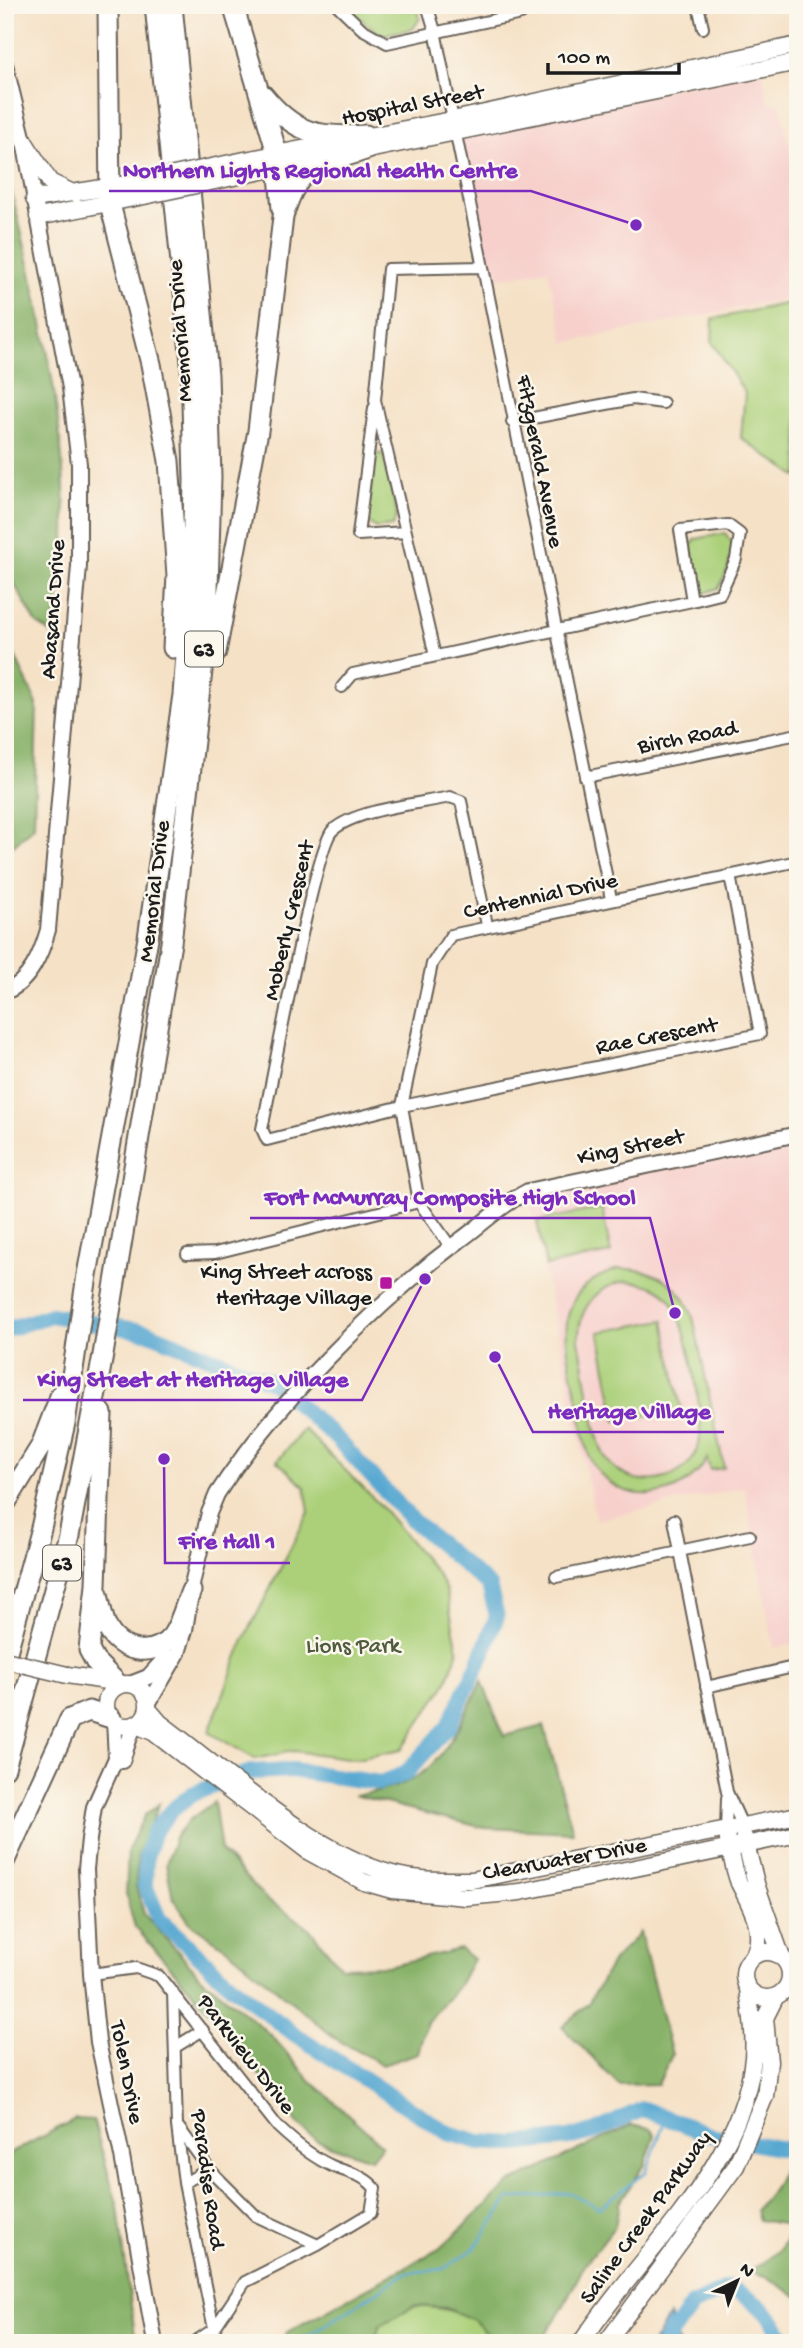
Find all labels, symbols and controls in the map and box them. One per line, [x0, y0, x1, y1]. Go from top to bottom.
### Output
scale bar [548, 32, 679, 76]
text: 100 m [557, 47, 610, 72]
street label: Hospital Street [339, 79, 487, 133]
callout: Northern Lights Regional Health Centre [109, 146, 531, 191]
text: Northern Lights Regional Health Centre [123, 158, 519, 187]
street label: Memorial Drive [163, 258, 200, 403]
street label: Fitzgerald Avenue [508, 372, 569, 551]
street label: Abasand Drive [36, 538, 73, 680]
road number: 63 [185, 632, 223, 666]
street label: Birch Road [635, 715, 741, 761]
street label: Memorial Drive [133, 818, 178, 964]
street label: Moberly Crescent [259, 837, 322, 1003]
street label: Centennial Drive [461, 868, 621, 927]
street label: Rae Crescent [594, 1012, 721, 1062]
street label: King Street [575, 1124, 688, 1173]
callout: Fort McMurray Composite High School [250, 1173, 650, 1218]
text: Fort McMurray Composite High School [263, 1185, 636, 1214]
place label: King Street across Heritage Village [201, 1260, 373, 1313]
marker: King Street across Heritage Village [378, 1275, 394, 1291]
callout: King Street at Heritage Village [23, 1355, 362, 1400]
text: King Street at Heritage Village [37, 1367, 350, 1396]
callout: Heritage Village [533, 1387, 724, 1432]
text: Heritage Village [547, 1399, 712, 1428]
callout: Fire Hall 1 [165, 1518, 290, 1563]
text: Fire Hall 1 [177, 1529, 276, 1558]
road number: 63 [43, 1546, 81, 1580]
park label: Lions Park [306, 1634, 403, 1661]
street label: Clearwater Drive [481, 1833, 650, 1888]
street label: Parkview Drive [190, 1989, 301, 2121]
street label: Tolen Drive [102, 2017, 149, 2128]
street label: Paradise Road [183, 2107, 230, 2253]
street label: Saline Creek Parkway [575, 2126, 719, 2310]
north arrow [702, 2246, 772, 2316]
text: N [734, 2258, 759, 2284]

